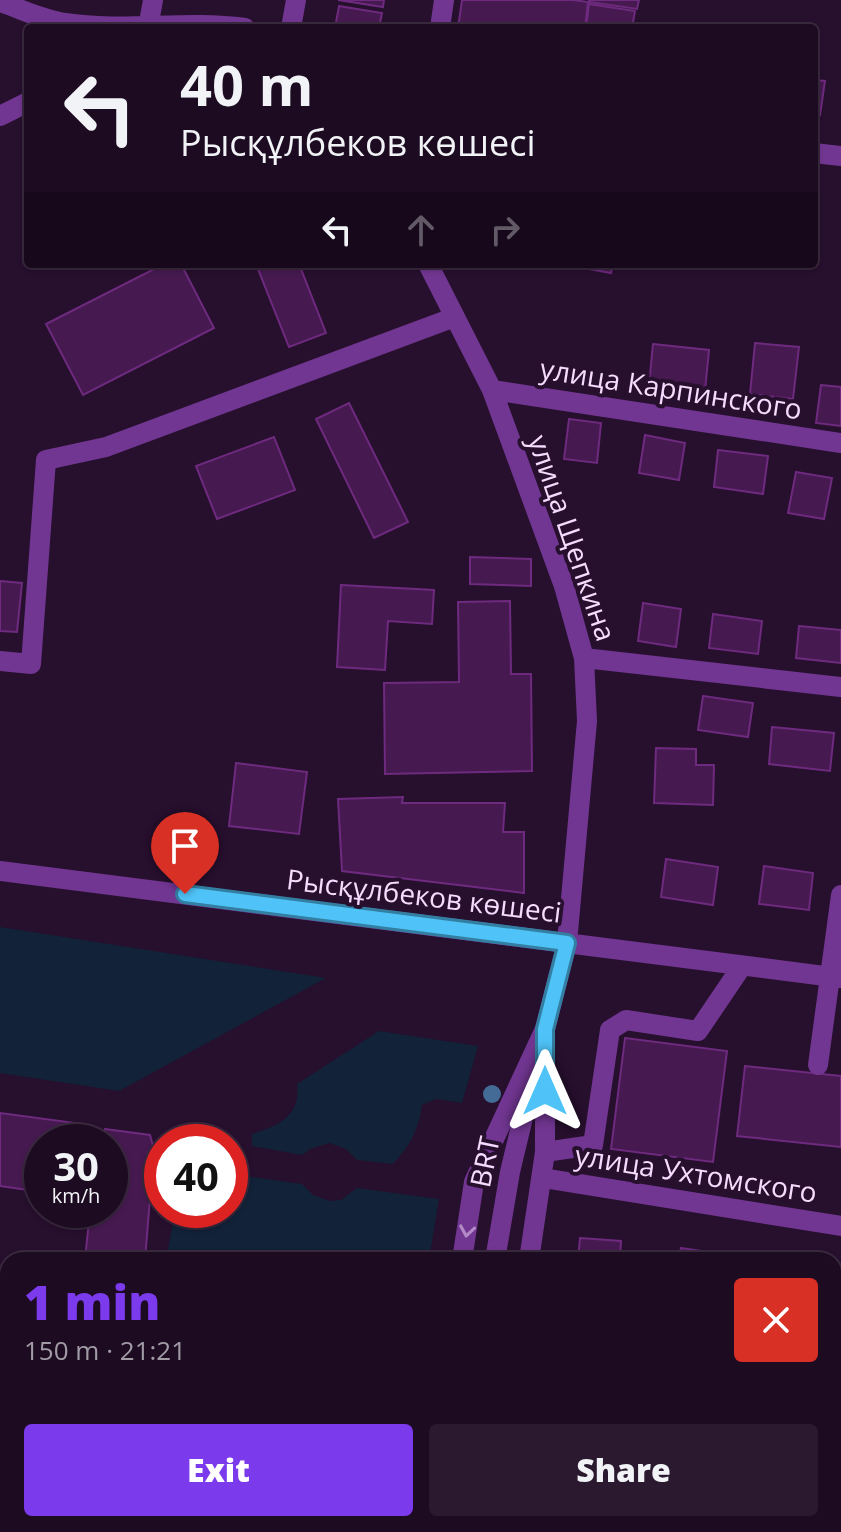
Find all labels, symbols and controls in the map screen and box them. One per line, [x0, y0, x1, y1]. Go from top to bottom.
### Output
text: 40 m [180, 46, 314, 122]
icon: left [48, 56, 152, 160]
text: Рысқұлбеков көшесі [180, 118, 535, 167]
icon: left [315, 208, 359, 252]
icon: ahead [399, 208, 443, 252]
icon: right [483, 208, 527, 252]
street label: улица Карпинского [538, 349, 805, 427]
street label: улица Щепкина [520, 429, 626, 646]
pin [151, 812, 219, 894]
icon: arrive [163, 824, 207, 868]
street label: Рысқұлбеков көшесі [285, 859, 564, 931]
position arrow [503, 1049, 587, 1133]
speed limit sign: 40 [144, 1124, 248, 1228]
street label: BRT [460, 1132, 508, 1191]
street label: улица Ухтомского [573, 1135, 820, 1211]
text: 30 [53, 1138, 99, 1193]
text: km/h [52, 1182, 100, 1209]
one-way arrow [459, 1224, 476, 1238]
text: 1 min [24, 1269, 160, 1334]
button: close [734, 1278, 818, 1362]
text: 150 m · 21:21 [24, 1332, 186, 1368]
button: Exit [24, 1424, 413, 1516]
button: Share [429, 1424, 818, 1516]

